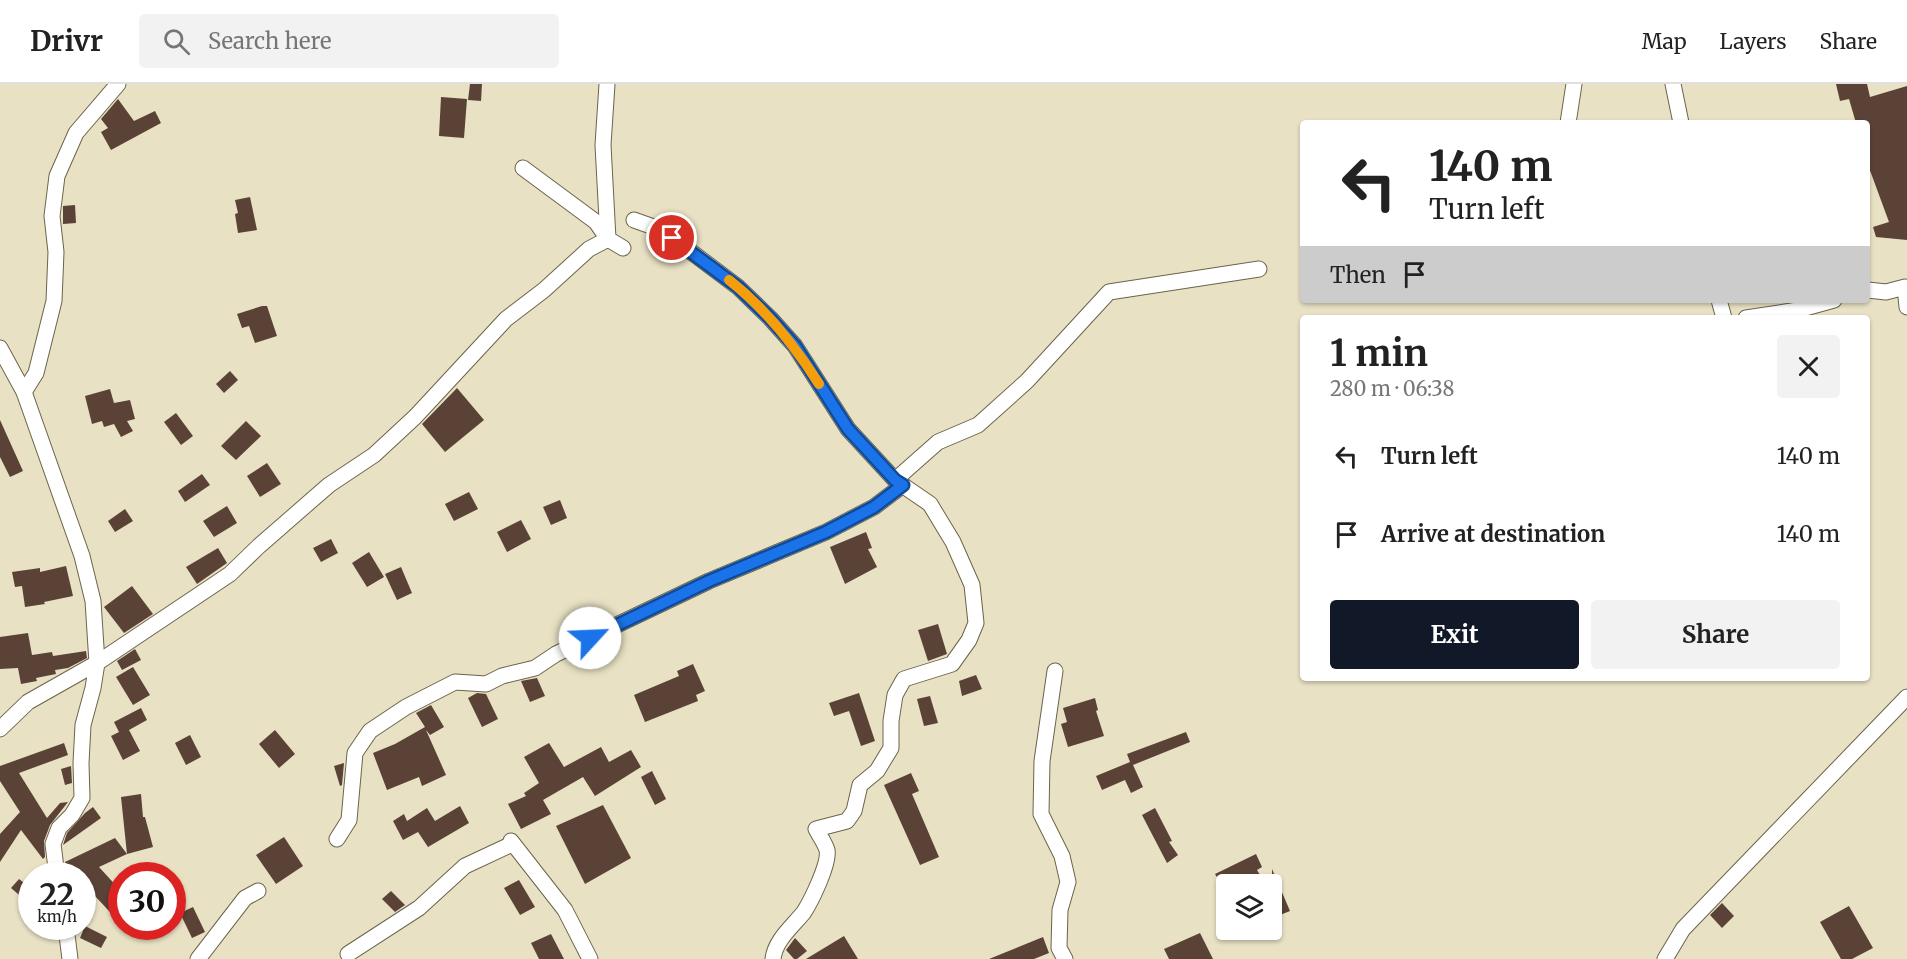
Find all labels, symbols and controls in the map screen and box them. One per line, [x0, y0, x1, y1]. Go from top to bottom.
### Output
search box [139, 14, 559, 68]
text: Drivr [30, 23, 103, 59]
icon: search [160, 25, 193, 58]
text: Search here [208, 27, 331, 55]
text: Map [1642, 28, 1687, 55]
text: Layers [1720, 28, 1787, 55]
text: Share [1820, 28, 1877, 55]
text: 140 m [1429, 140, 1552, 192]
icon: left [1330, 144, 1408, 222]
text: Turn left [1429, 192, 1544, 226]
pin [646, 212, 697, 263]
icon: arrive [655, 221, 688, 254]
icon: arrive [1398, 258, 1431, 291]
text: Then [1330, 261, 1386, 289]
text: 1 min [1330, 331, 1428, 376]
button: close [1777, 335, 1840, 398]
text: 280 m · 06:38 [1330, 376, 1454, 401]
icon: left [1330, 440, 1363, 473]
text: Turn left [1381, 442, 1478, 470]
text: 140 m [1777, 442, 1840, 470]
icon: arrive [1330, 518, 1363, 551]
text: Arrive at destination [1381, 520, 1605, 548]
text: 140 m [1777, 520, 1840, 548]
button: Exit [1330, 600, 1579, 669]
button: Share [1591, 600, 1840, 669]
position arrow [558, 606, 622, 670]
speed limit sign: 30 [108, 862, 186, 940]
map controls [1216, 874, 1282, 940]
button: layers [1216, 874, 1282, 940]
text: 22 [40, 875, 74, 913]
text: km/h [37, 907, 77, 926]

